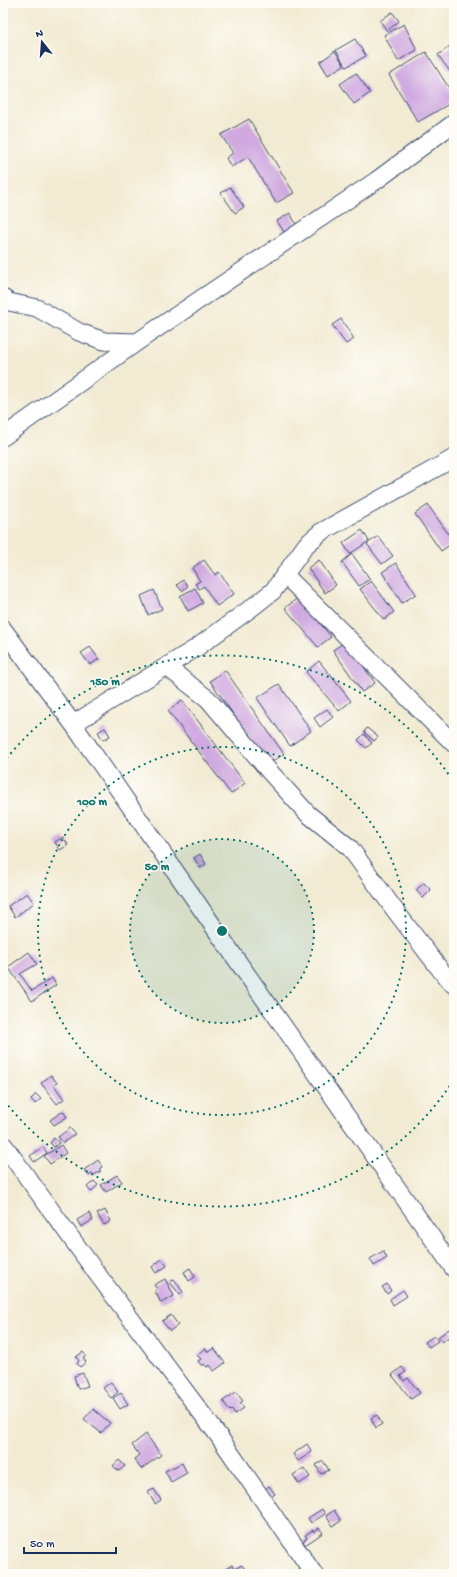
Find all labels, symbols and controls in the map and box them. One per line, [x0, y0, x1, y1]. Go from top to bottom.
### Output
north arrow [22, 22, 62, 62]
text: N [34, 28, 45, 41]
text: 150 m [89, 676, 120, 690]
text: 100 m [76, 796, 107, 810]
text: 50 m [145, 861, 170, 875]
centre of rings [215, 924, 229, 938]
scale bar [24, 1529, 116, 1555]
text: 50 m [30, 1538, 55, 1552]

